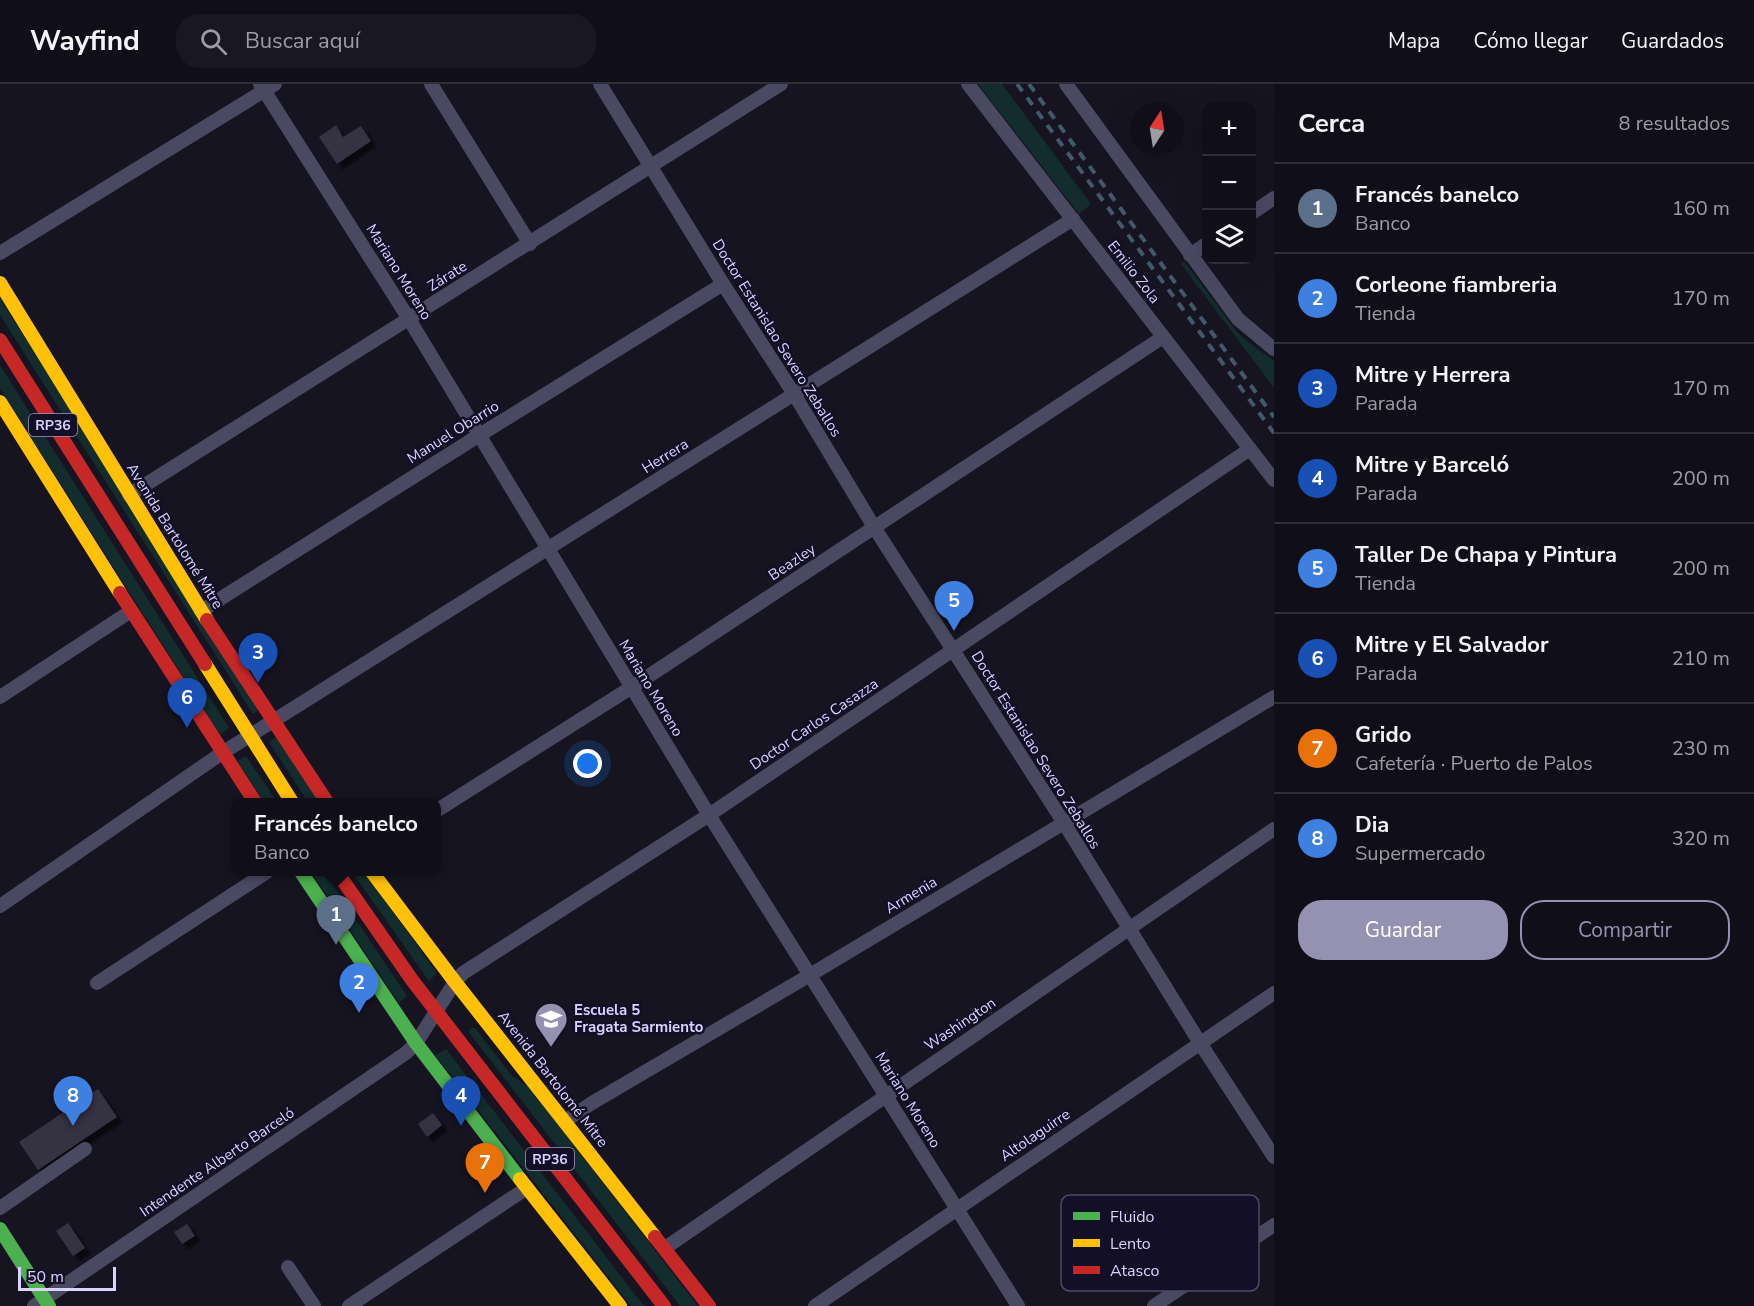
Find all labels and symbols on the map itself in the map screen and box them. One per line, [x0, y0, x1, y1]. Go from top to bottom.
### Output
north arrow [1130, 102, 1184, 156]
street label: Mariano Moreno [361, 220, 437, 324]
street label: Doctor Estanislao Severo Zeballos [708, 235, 846, 441]
street label: Emilio Zola [1103, 236, 1165, 308]
street label: Zárate [423, 256, 471, 296]
street label: Manuel Obarrio [403, 396, 503, 468]
road number: RP36 [29, 414, 77, 436]
street label: Herrera [638, 434, 692, 478]
street label: Avenida Bartolomé Mitre [122, 459, 228, 613]
street label: Beazley [764, 539, 820, 585]
pin: 5 [934, 582, 974, 631]
pin: 3 [238, 634, 278, 683]
street label: Mariano Moreno [614, 636, 688, 740]
street label: Doctor Estanislao Severo Zeballos [967, 647, 1105, 853]
street label: Doctor Carlos Casazza [746, 674, 882, 774]
pin: 6 [168, 678, 207, 728]
your location [573, 749, 602, 778]
street label: Armenia [881, 872, 941, 918]
pin: 1 [316, 896, 356, 945]
pin: 2 [340, 964, 378, 1013]
street label: Washington [920, 993, 1000, 1055]
place label: Escuela 5 Fragata Sarmiento [574, 1000, 704, 1037]
school or university icon: Escuela 5 Fragata Sarmiento [533, 1001, 569, 1048]
street label: Avenida Bartolomé Mitre [493, 1007, 613, 1151]
street label: Mariano Moreno [870, 1048, 946, 1152]
pin: 8 [54, 1076, 92, 1126]
pin: 4 [442, 1076, 480, 1126]
street label: Intendente Alberto Barceló [136, 1103, 298, 1221]
street label: Altolaguirre [996, 1104, 1074, 1166]
pin: 7 [466, 1144, 504, 1193]
road number: RP36 [526, 1148, 574, 1170]
legend [1061, 1195, 1259, 1291]
text: Fluido [1110, 1206, 1155, 1228]
text: Lento [1110, 1233, 1151, 1255]
text: Atasco [1110, 1260, 1159, 1282]
scale bar [18, 1264, 116, 1292]

